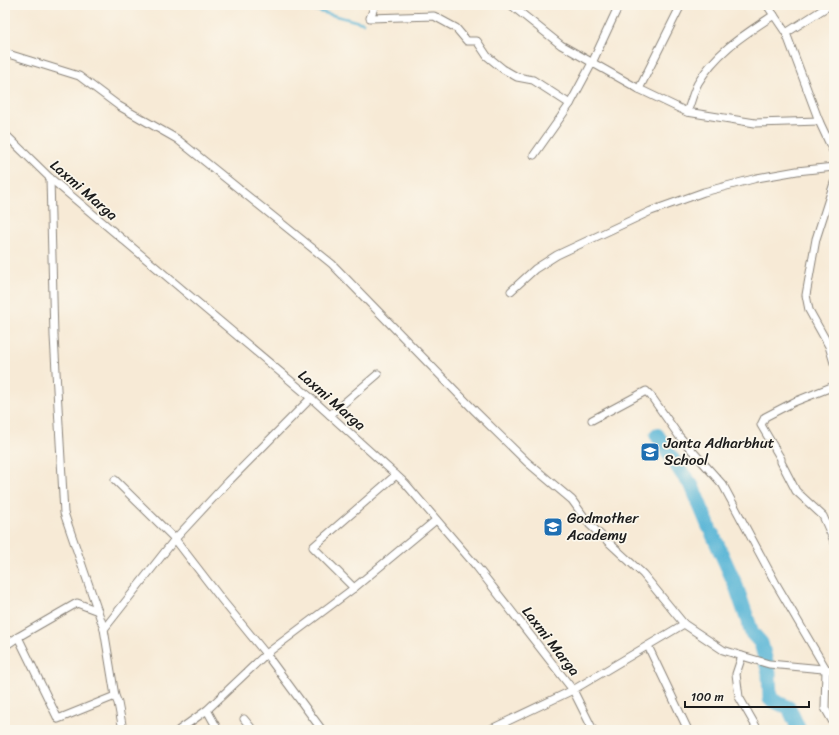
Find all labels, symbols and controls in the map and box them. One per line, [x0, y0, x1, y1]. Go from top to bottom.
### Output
street label: Laxmi Marga [44, 153, 124, 227]
street label: Laxmi Marga [292, 363, 372, 437]
place label: Janta Adharbhut School [663, 430, 775, 473]
school or university icon: Janta Adharbhut School [639, 441, 661, 463]
place label: Godmother Academy [566, 505, 639, 548]
school or university icon: Godmother Academy [542, 516, 564, 538]
street label: Laxmi Marga [515, 600, 587, 682]
scale bar [685, 683, 809, 709]
text: 100 m [691, 686, 724, 708]

